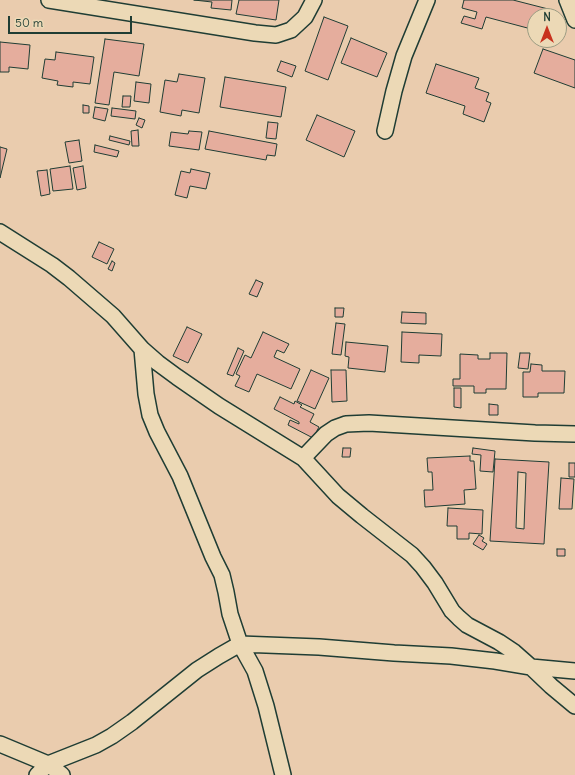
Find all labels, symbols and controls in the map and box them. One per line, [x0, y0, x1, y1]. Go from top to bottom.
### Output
scale bar [10, 8, 134, 34]
north arrow [527, 8, 567, 48]
text: N [543, 10, 551, 24]
text: 50 m [15, 15, 43, 30]

